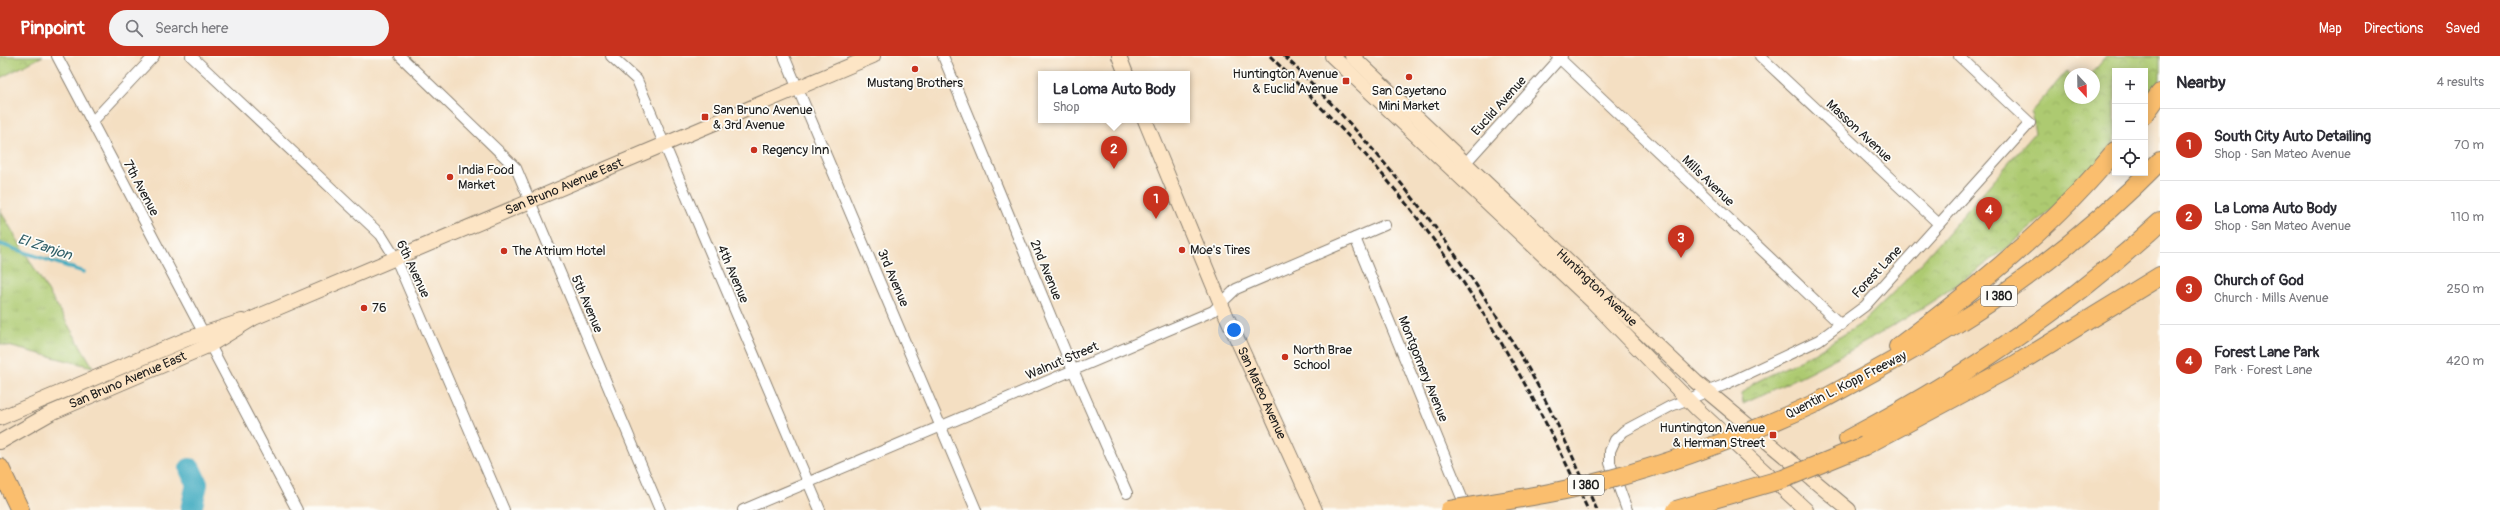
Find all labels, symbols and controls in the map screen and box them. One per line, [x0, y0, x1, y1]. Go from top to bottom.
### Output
search box [109, 10, 389, 46]
text: Pinpoint [20, 16, 85, 40]
icon: search [123, 17, 145, 39]
text: Search here [155, 19, 228, 38]
text: Map [2319, 20, 2342, 37]
text: Directions [2364, 20, 2423, 37]
text: Saved [2445, 20, 2480, 37]
marker: Mustang Brothers [910, 64, 920, 74]
place label: Huntington Avenue & Euclid Avenue [1232, 66, 1339, 97]
north arrow [2064, 68, 2100, 104]
map controls [2112, 68, 2148, 176]
button: + [2112, 68, 2148, 104]
popup [1038, 71, 1190, 123]
marker: San Cayetano Mini Market [1404, 72, 1414, 82]
text: Nearby [2176, 72, 2225, 93]
street label: Euclid Avenue [1468, 73, 1530, 139]
text: 4 results [2437, 74, 2484, 90]
place label: Mustang Brothers [867, 75, 963, 91]
marker: Huntington Avenue & Euclid Avenue [1341, 76, 1351, 86]
text: La Loma Auto Body [1053, 80, 1175, 99]
place label: San Cayetano Mini Market [1372, 83, 1446, 114]
street label: Masson Avenue [1823, 96, 1896, 166]
text: Shop [1053, 99, 1080, 115]
place label: San Bruno Avenue & 3rd Avenue [713, 102, 813, 133]
button: − [2112, 104, 2148, 140]
marker: San Bruno Avenue & 3rd Avenue [700, 112, 710, 122]
text: South City Auto Detailing [2214, 127, 2371, 146]
pin: 2 [1101, 136, 1127, 169]
text: 1 [2186, 137, 2192, 153]
text: 70 m [2454, 137, 2484, 153]
button: locate [2112, 140, 2148, 176]
place label: Regency Inn [762, 142, 829, 158]
marker: Regency Inn [749, 145, 759, 155]
text: Shop · San Mateo Avenue [2214, 146, 2351, 162]
street label: Mills Avenue [1679, 152, 1738, 210]
street label: San Bruno Avenue East [503, 154, 626, 219]
street label: 7th Avenue [120, 157, 163, 219]
place label: India Food Market [458, 162, 514, 193]
marker: India Food Market [445, 172, 455, 182]
pin: 1 [1143, 186, 1169, 219]
pin: 4 [1976, 197, 2002, 230]
text: La Loma Auto Body [2214, 199, 2337, 218]
text: 2 [2185, 209, 2193, 225]
text: 110 m [2451, 209, 2484, 225]
text: Shop · San Mateo Avenue [2214, 218, 2351, 234]
pin: 3 [1668, 225, 1694, 258]
water label: El Zanjon [16, 230, 75, 264]
street label: 2nd Avenue [1027, 237, 1066, 303]
street label: 6th Avenue [393, 238, 434, 301]
street label: 4th Avenue [714, 242, 753, 306]
place label: Moe's Tires [1190, 242, 1250, 258]
street label: Forest Lane [1849, 242, 1906, 301]
place label: The Atrium Hotel [512, 243, 606, 259]
marker: Moe's Tires [1177, 245, 1187, 255]
marker: The Atrium Hotel [499, 246, 509, 256]
street label: Huntington Avenue [1553, 246, 1641, 330]
street label: 3rd Avenue [874, 247, 912, 310]
text: Church of God [2214, 271, 2304, 290]
street label: 5th Avenue [568, 273, 607, 336]
text: 3 [2185, 281, 2193, 297]
text: 250 m [2446, 281, 2484, 297]
road number: I 380 [1981, 286, 2017, 306]
text: Church · Mills Avenue [2214, 290, 2328, 306]
place label: 76 [372, 300, 386, 316]
marker: 76 [359, 303, 369, 313]
street label: Montgomery Avenue [1394, 314, 1452, 425]
your location [1224, 320, 1244, 340]
street label: Walnut Street [1023, 338, 1101, 383]
place label: North Brae School [1293, 342, 1353, 373]
text: Forest Lane Park [2214, 343, 2319, 362]
street label: San Mateo Avenue [1234, 344, 1290, 442]
street label: Quentin L. Kopp Freeway [1783, 347, 1910, 423]
street label: San Bruno Avenue East [66, 348, 189, 412]
marker: North Brae School [1280, 352, 1290, 362]
text: 4 [2185, 353, 2193, 369]
text: 420 m [2446, 353, 2484, 369]
text: Park · Forest Lane [2214, 362, 2312, 378]
place label: Huntington Avenue & Herman Street [1659, 420, 1766, 451]
marker: Huntington Avenue & Herman Street [1768, 430, 1778, 440]
road number: I 380 [1568, 475, 1604, 495]

